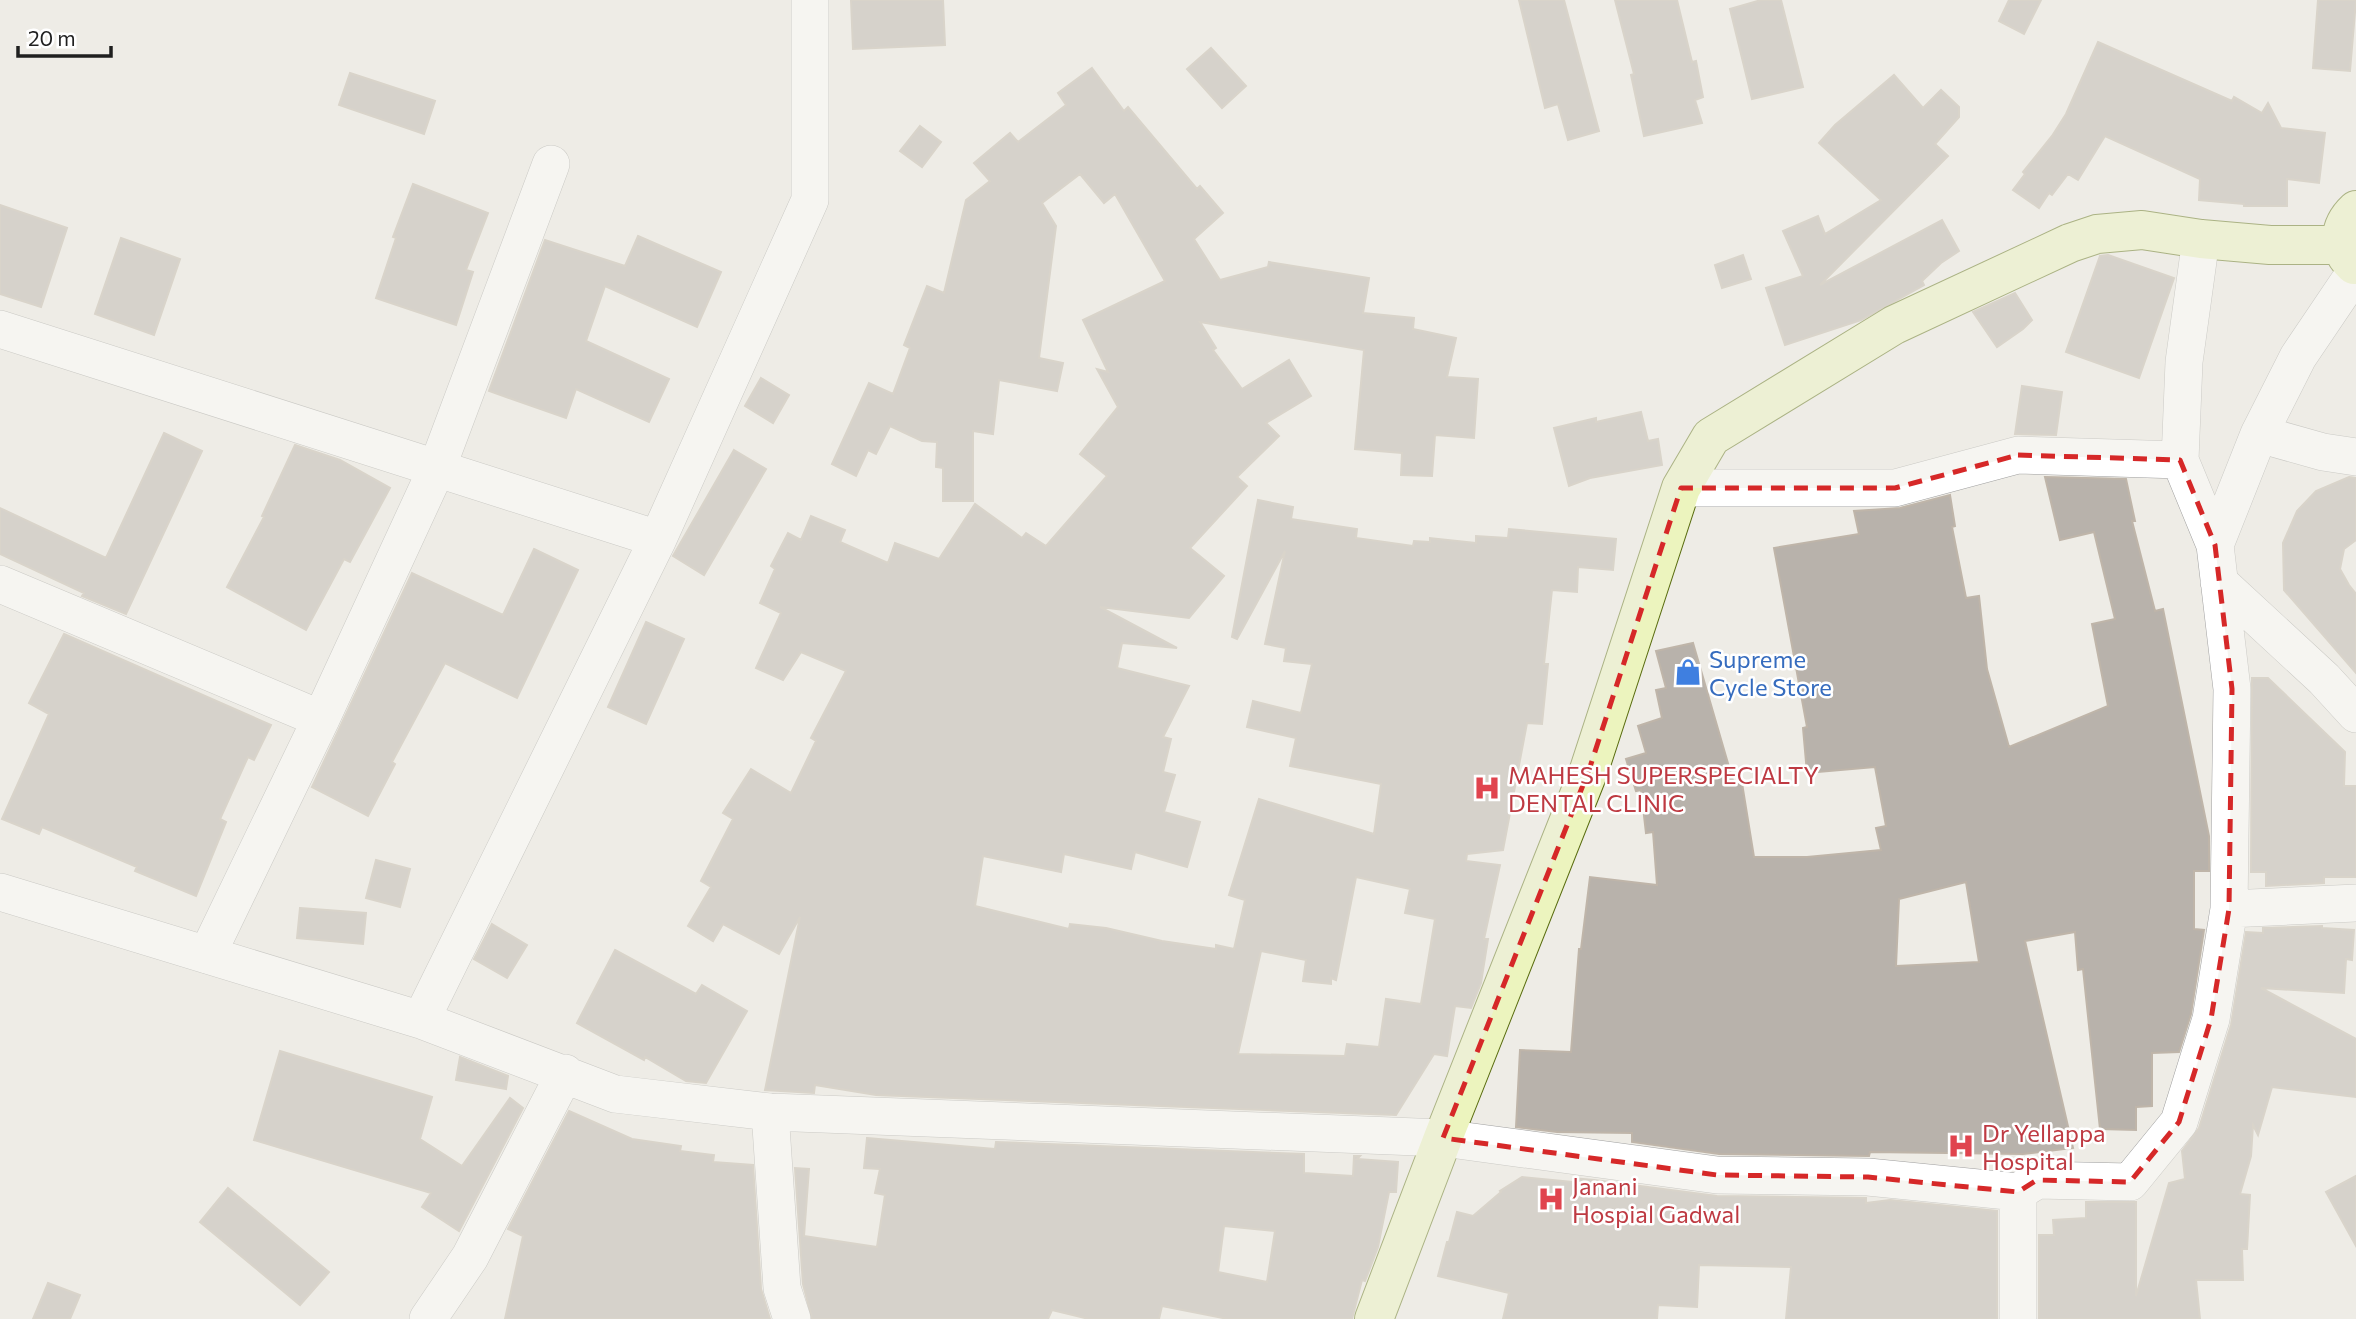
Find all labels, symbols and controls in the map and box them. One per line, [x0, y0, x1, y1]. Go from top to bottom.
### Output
scale bar [18, 14, 110, 58]
text: 20 m [28, 25, 76, 50]
place label: Supreme Cycle Store [1709, 644, 1832, 701]
shop icon: Supreme Cycle Store [1673, 657, 1703, 687]
place label: MAHESH SUPERSPECIALTY DENTAL CLINIC [1508, 760, 1819, 817]
hospital icon: MAHESH SUPERSPECIALTY DENTAL CLINIC [1472, 773, 1502, 803]
place label: Dr Yellappa Hospital [1982, 1118, 2106, 1175]
hospital icon: Dr Yellappa Hospital [1946, 1131, 1976, 1161]
place label: Janani Hospial Gadwal [1572, 1171, 1740, 1228]
hospital icon: Janani Hospial Gadwal [1536, 1184, 1566, 1214]

